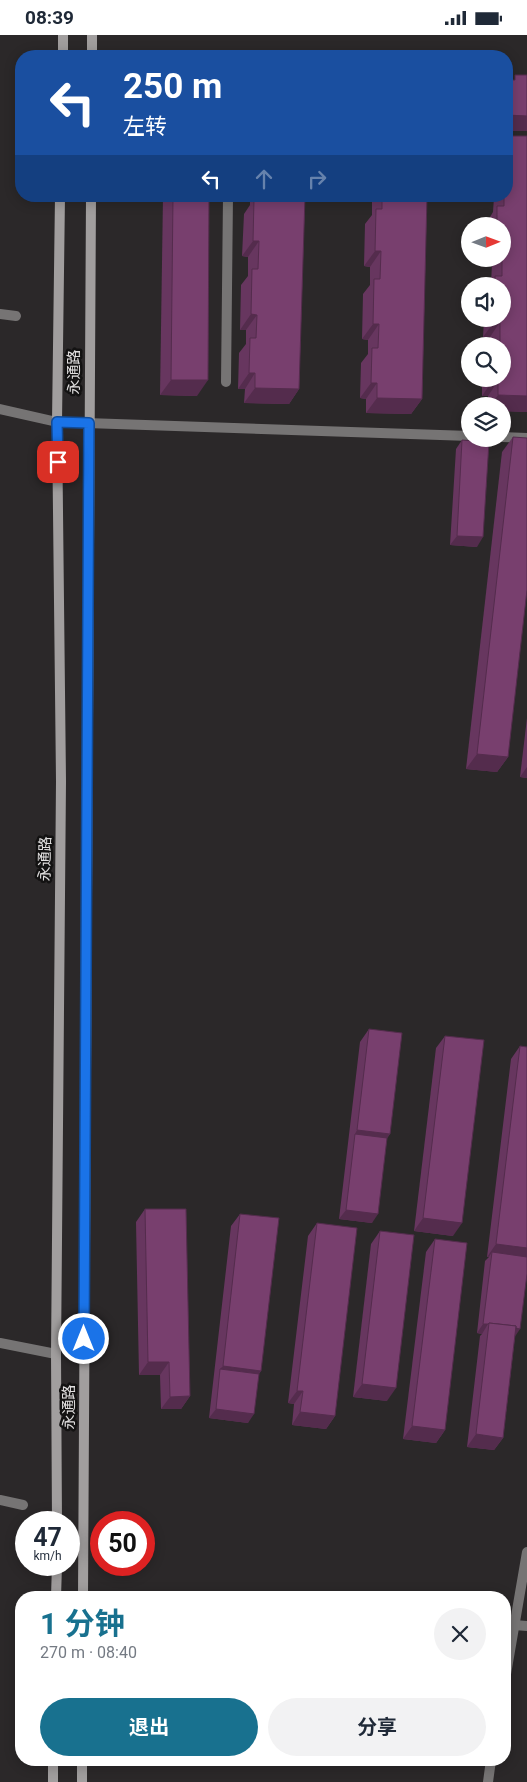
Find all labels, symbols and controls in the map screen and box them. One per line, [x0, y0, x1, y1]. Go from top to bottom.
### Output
text: 08:39 [25, 6, 74, 29]
text: 250 m [123, 66, 222, 107]
icon: left [40, 70, 105, 135]
text: 左转 [123, 114, 167, 139]
icon: left [197, 165, 225, 193]
icon: ahead [250, 165, 278, 193]
icon: right [303, 165, 331, 193]
north arrow [461, 217, 511, 267]
map controls [461, 217, 511, 447]
button: sound [461, 277, 511, 327]
button: search [461, 337, 511, 387]
street label: 永通路 [65, 349, 83, 395]
button: layers [461, 397, 511, 447]
pin [37, 441, 79, 483]
icon: arrive [44, 448, 72, 476]
street label: 永通路 [36, 836, 54, 882]
position arrow [57, 1312, 109, 1364]
street label: 永通路 [60, 1384, 78, 1430]
speed limit sign: 50 [90, 1511, 155, 1576]
text: 47 [33, 1523, 62, 1552]
text: km/h [33, 1549, 62, 1563]
text: 1 分钟 [40, 1606, 125, 1641]
button: close [434, 1608, 486, 1660]
text: 270 m · 08:40 [40, 1643, 137, 1662]
button: 退出 [40, 1698, 258, 1756]
button: 分享 [268, 1698, 486, 1756]

